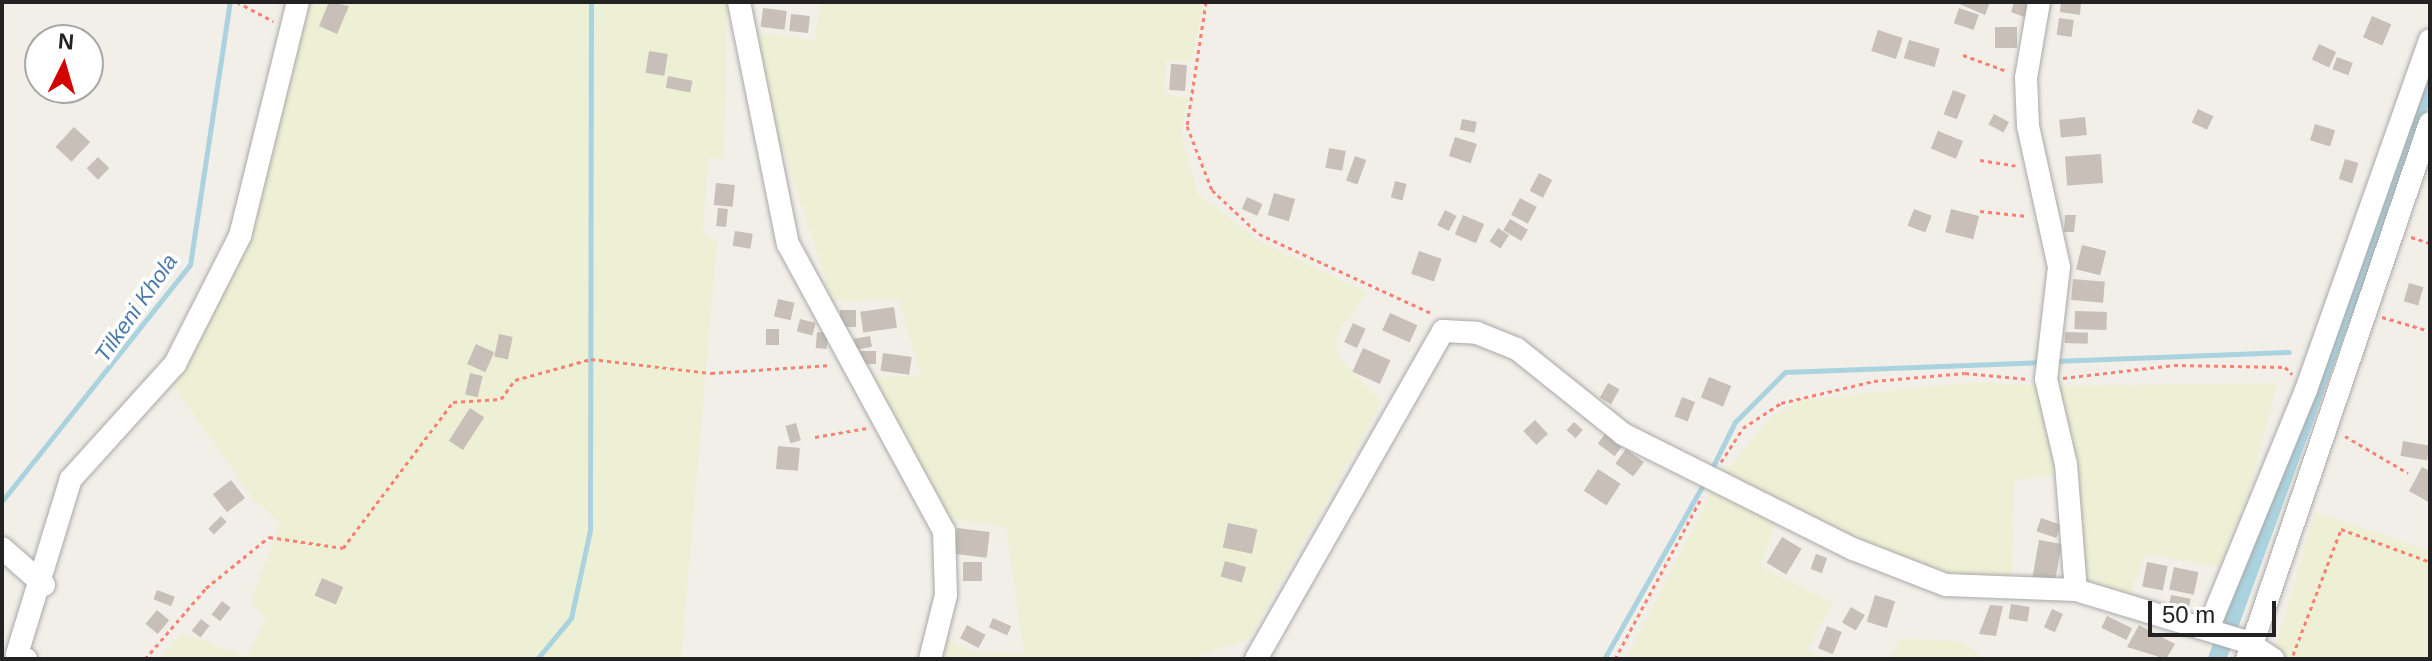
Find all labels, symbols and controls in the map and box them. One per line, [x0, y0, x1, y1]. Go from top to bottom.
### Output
north arrow [24, 24, 104, 104]
text: N [57, 28, 75, 55]
water label: Tilkeni Khola [89, 249, 183, 367]
scale bar [2152, 585, 2280, 635]
text: 50 m [2162, 601, 2215, 628]

